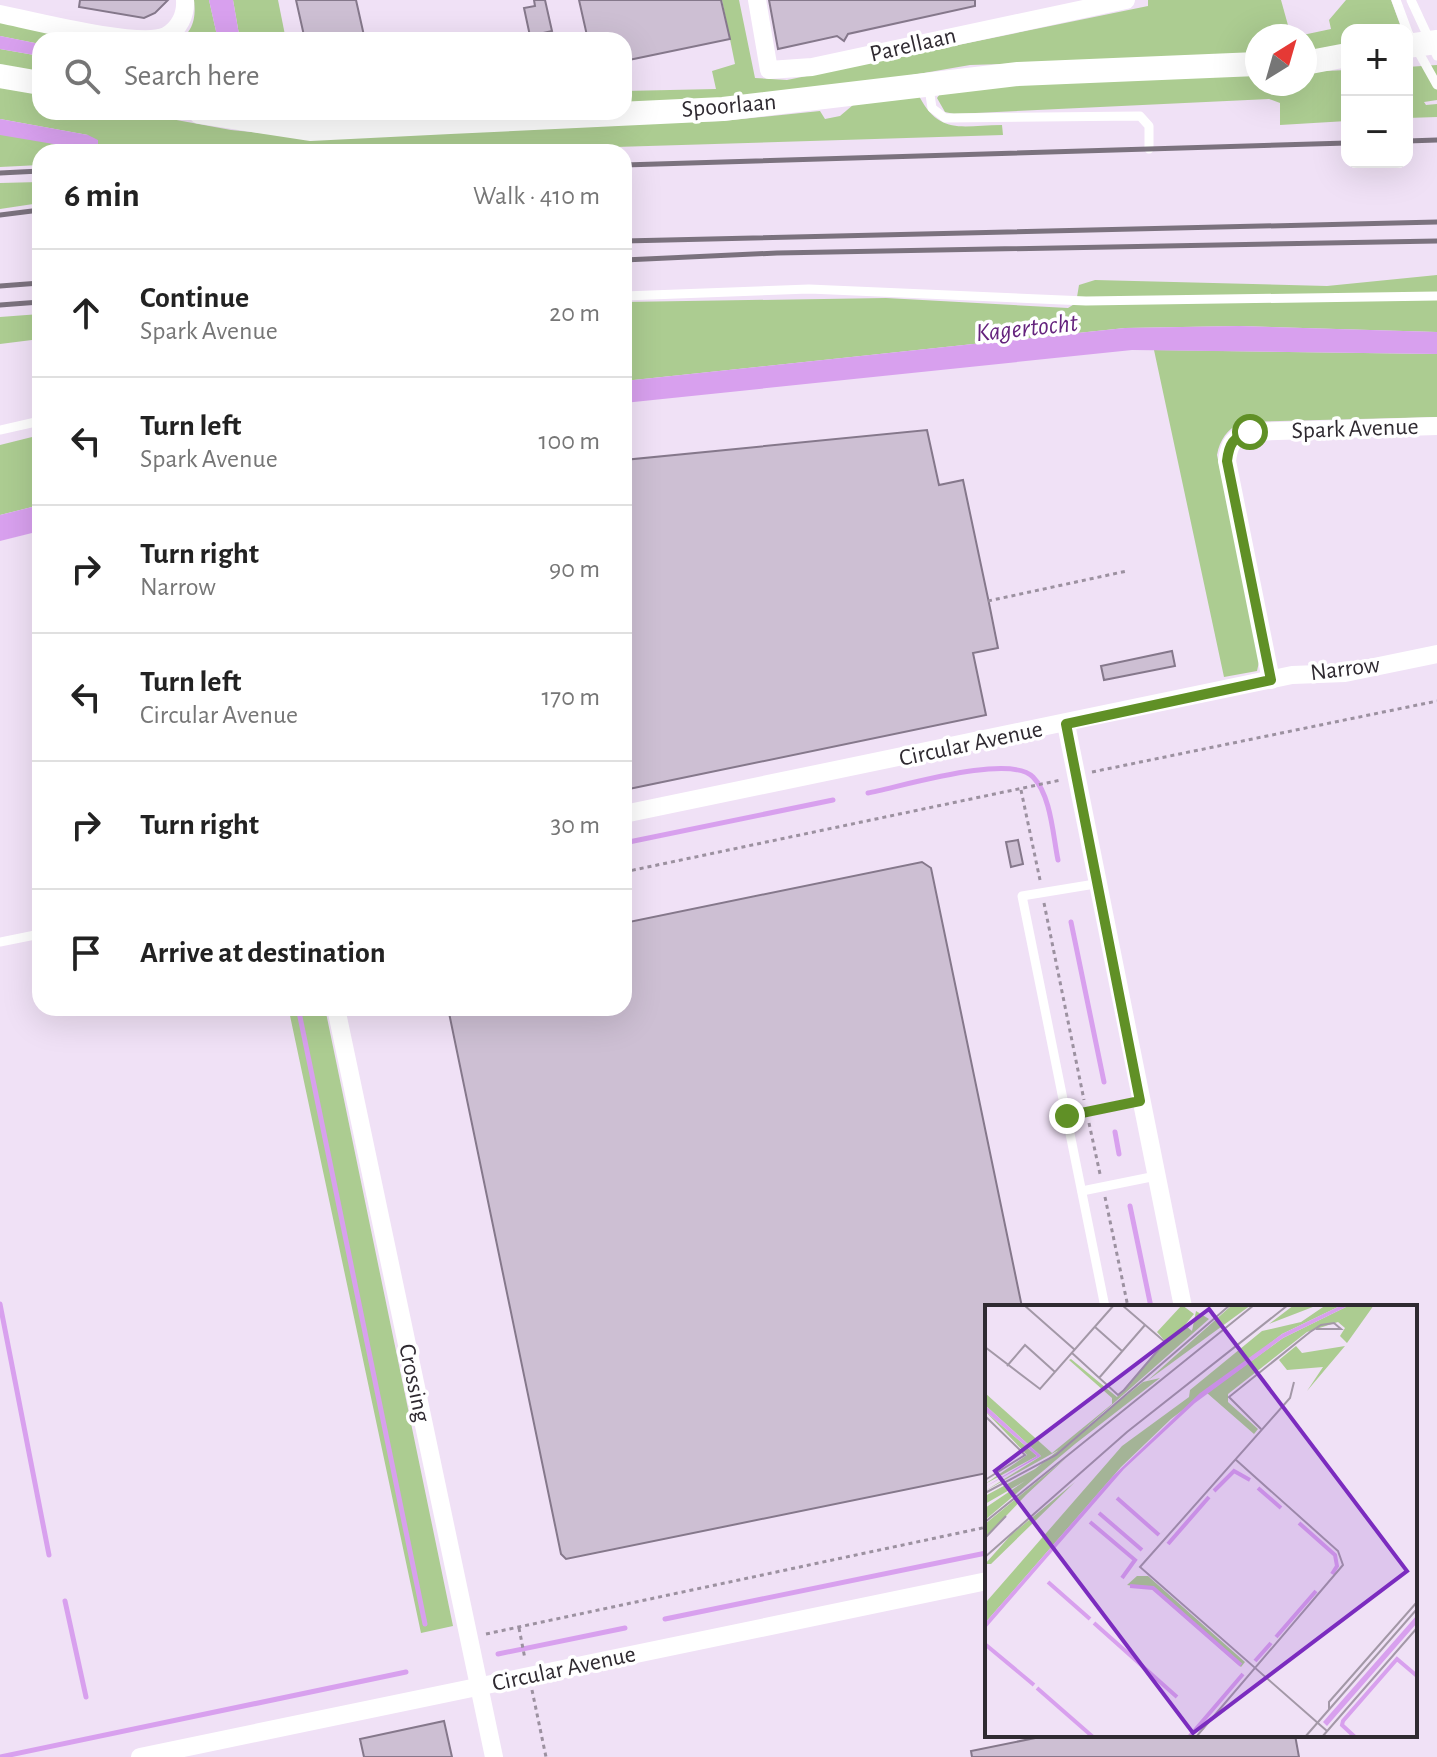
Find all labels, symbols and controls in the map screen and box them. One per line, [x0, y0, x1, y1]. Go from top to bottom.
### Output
street label: Parellaan [868, 23, 958, 67]
north arrow [1245, 24, 1317, 96]
map controls [1341, 24, 1413, 168]
button: + [1341, 24, 1413, 96]
search box [32, 32, 632, 120]
icon: search [60, 54, 104, 98]
text: Search here [124, 61, 260, 91]
street label: Spoorlaan [681, 90, 777, 122]
button: − [1341, 96, 1413, 168]
text: 6 min [64, 179, 140, 213]
text: Walk · 410 m [473, 183, 600, 209]
text: Continue [140, 283, 249, 313]
icon: ahead [64, 291, 108, 335]
text: 20 m [549, 300, 600, 326]
water label: Kagertocht [975, 310, 1080, 346]
text: Spark Avenue [140, 318, 278, 344]
text: Turn left [140, 411, 241, 441]
route start [1232, 414, 1268, 450]
street label: Spark Avenue [1291, 415, 1419, 443]
icon: left [64, 419, 108, 463]
text: 100 m [539, 428, 600, 454]
text: Spark Avenue [140, 446, 278, 472]
text: Turn right [140, 539, 259, 569]
icon: right [64, 547, 108, 591]
text: 90 m [549, 556, 600, 582]
text: Narrow [140, 574, 216, 600]
street label: Narrow [1309, 653, 1381, 685]
text: Turn left [140, 667, 241, 697]
icon: left [64, 675, 108, 719]
text: 170 m [541, 684, 600, 710]
text: Circular Avenue [140, 702, 298, 728]
street label: Circular Avenue [897, 717, 1045, 771]
icon: right [64, 803, 108, 847]
text: Turn right [140, 810, 259, 840]
text: 30 m [550, 812, 600, 838]
icon: arrive [64, 931, 108, 975]
text: Arrive at destination [140, 938, 386, 968]
route end [1049, 1098, 1085, 1134]
inset map [985, 1305, 1417, 1737]
street label: Crossing [394, 1342, 434, 1425]
street label: Circular Avenue [490, 1642, 638, 1696]

